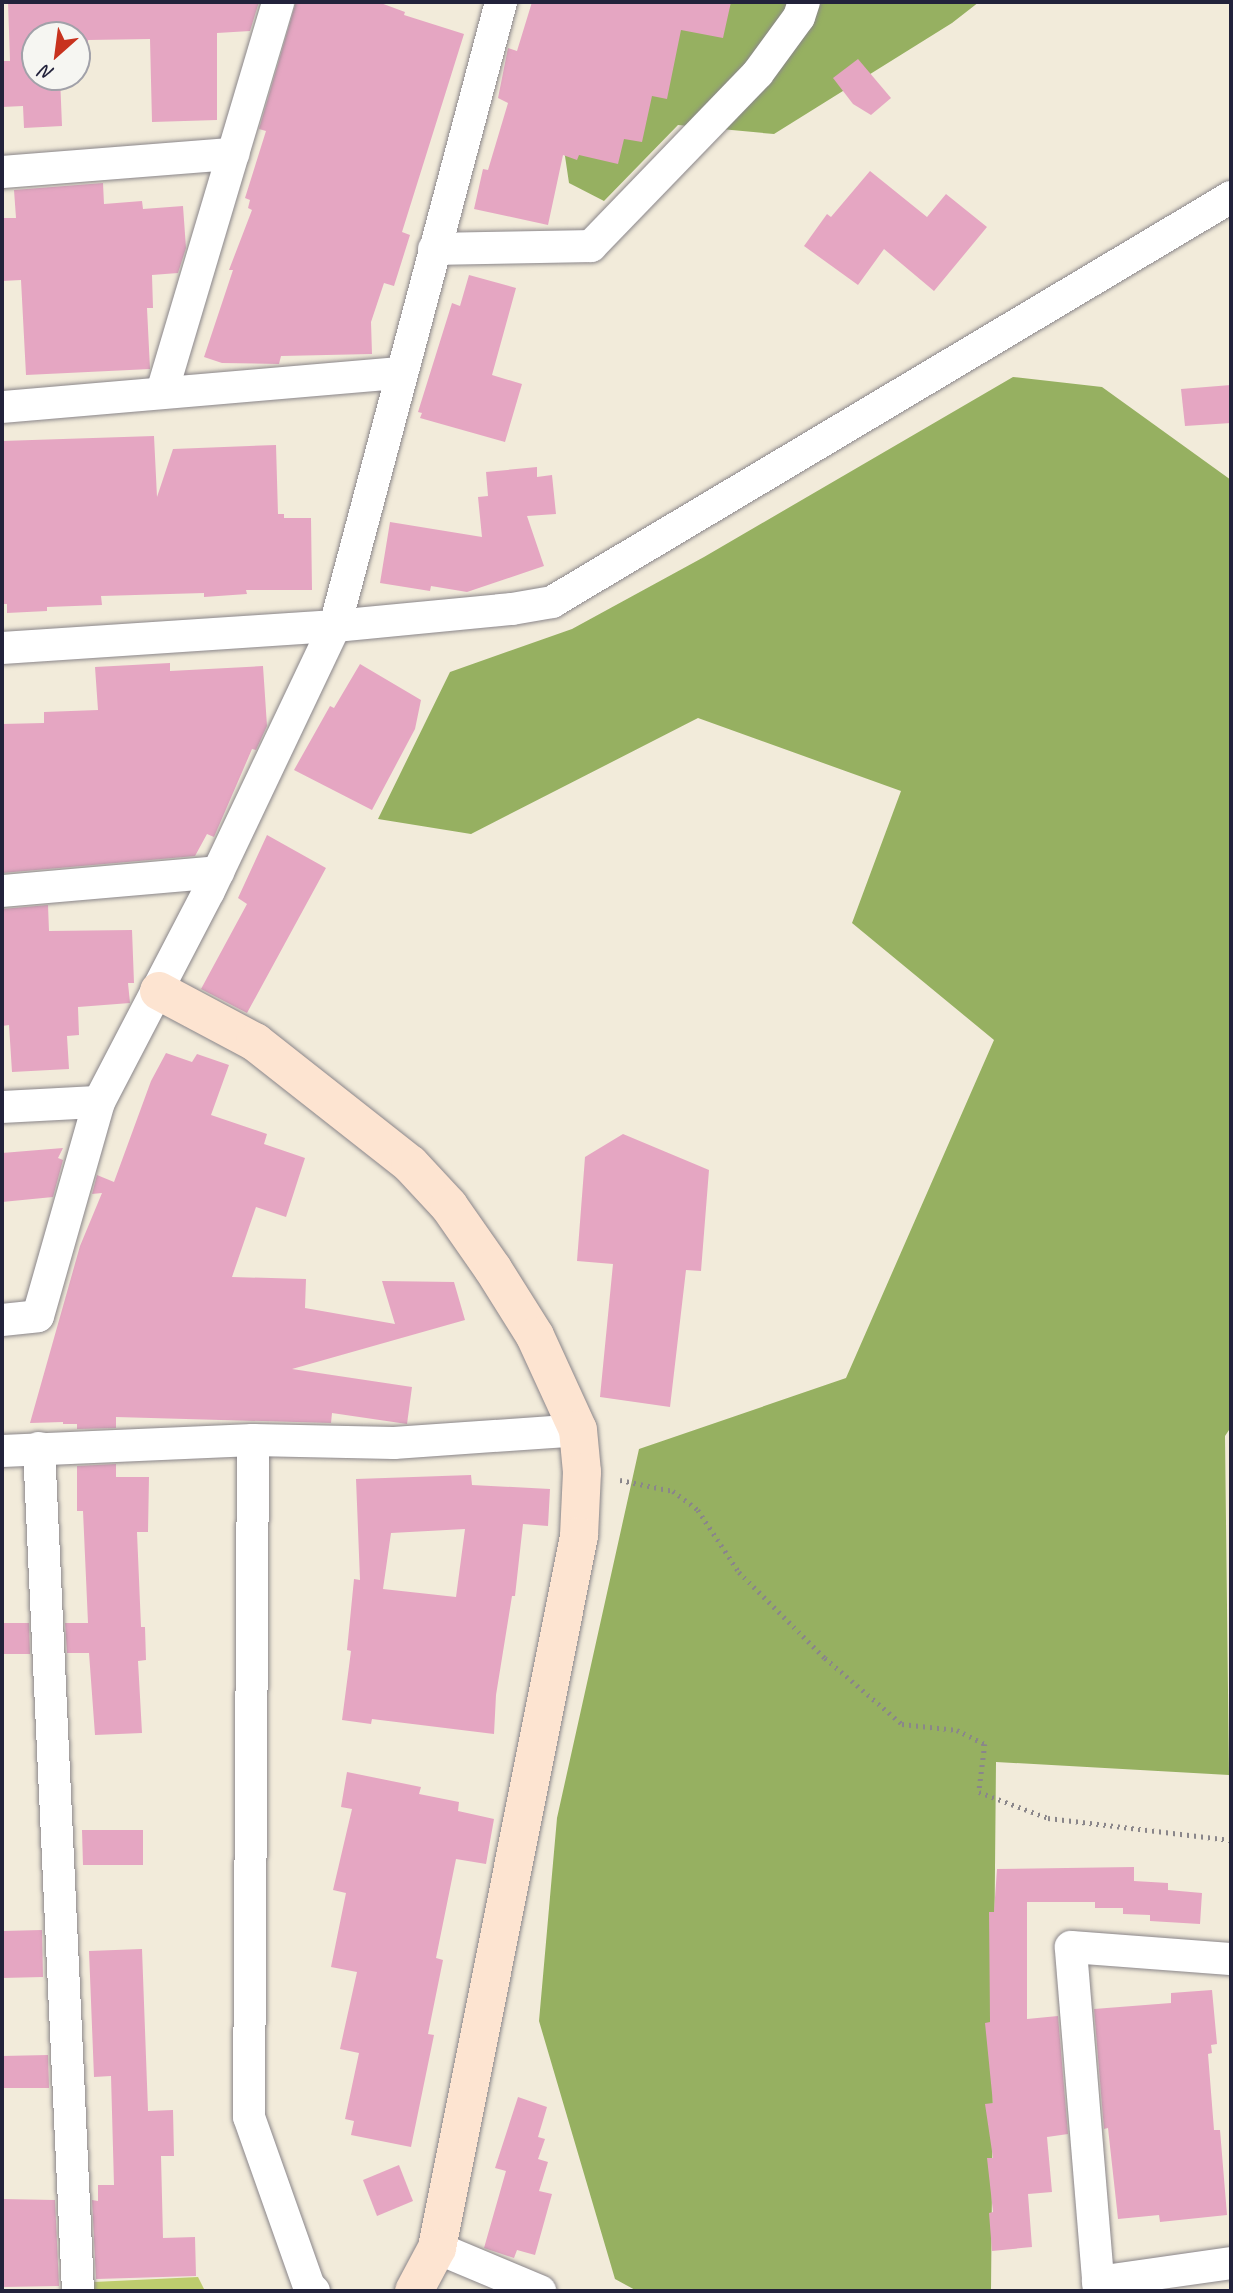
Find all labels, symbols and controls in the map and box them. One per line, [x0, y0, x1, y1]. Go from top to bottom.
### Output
north arrow [21, 21, 91, 91]
text: N [36, 59, 58, 86]

